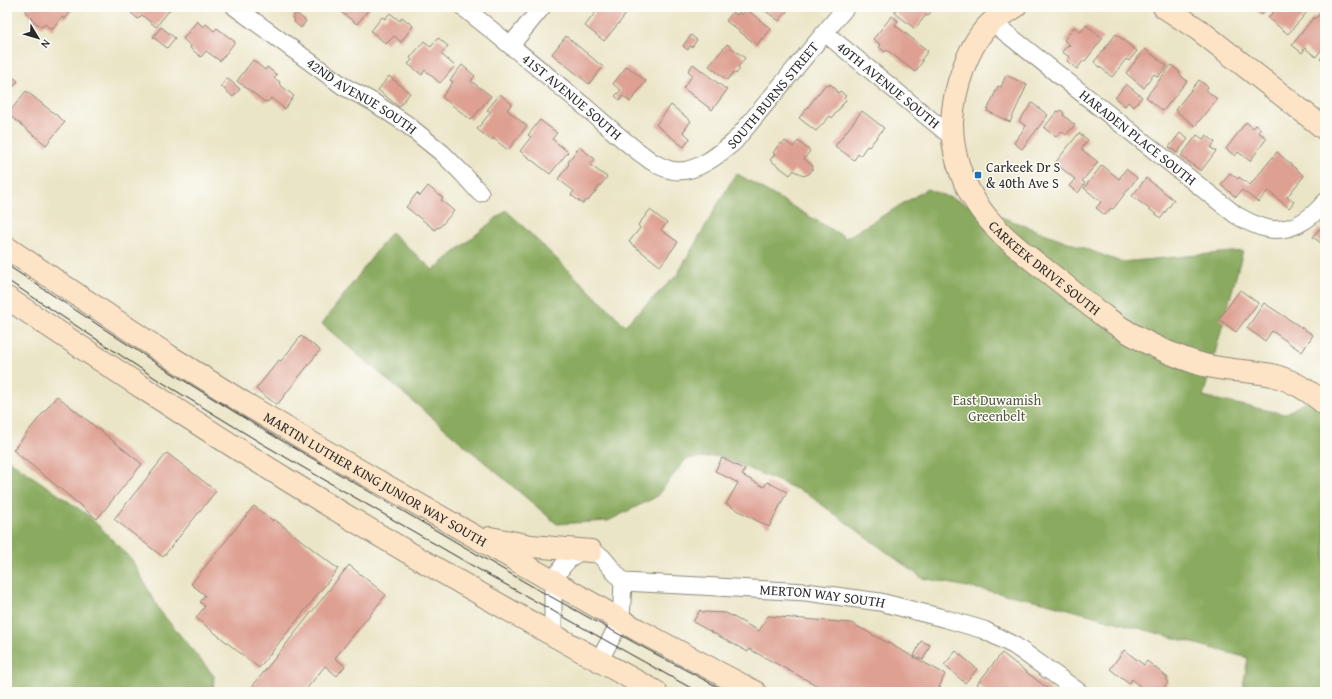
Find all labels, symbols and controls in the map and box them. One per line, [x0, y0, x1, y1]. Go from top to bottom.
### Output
north arrow [18, 18, 58, 58]
text: N [37, 36, 54, 52]
street label: SOUTH BURNS STREET [723, 37, 823, 154]
street label: 40TH AVENUE SOUTH [833, 37, 944, 133]
street label: 41ST AVENUE SOUTH [518, 49, 626, 145]
street label: 42ND AVENUE SOUTH [302, 53, 421, 139]
street label: HARADEN PLACE SOUTH [1075, 85, 1201, 190]
place label: Carkeek Dr S & 40th Ave S [986, 157, 1061, 193]
marker: Carkeek Dr S & 40th Ave S [973, 170, 983, 180]
street label: CARKEEK DRIVE SOUTH [984, 216, 1105, 320]
park label: East Duwamish Greenbelt [953, 390, 1041, 426]
street label: MARTIN LUTHER KING JUNIOR WAY SOUTH [260, 407, 491, 552]
street label: MERTON WAY SOUTH [759, 579, 888, 613]

